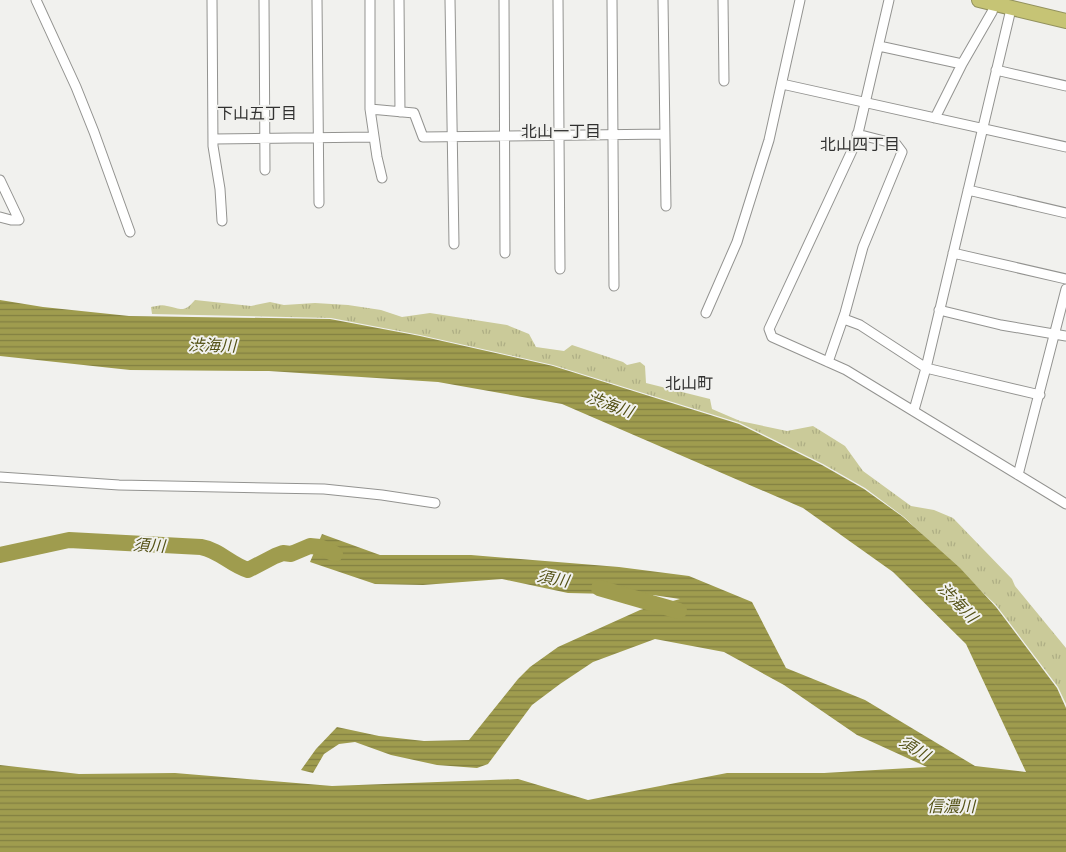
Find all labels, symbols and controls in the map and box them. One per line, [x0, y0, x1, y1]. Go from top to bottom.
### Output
district label: 下山五丁目 [217, 102, 297, 124]
district label: 北山一丁目 [521, 120, 601, 142]
district label: 北山四丁目 [820, 133, 900, 155]
water label: 渋海川 [188, 334, 238, 356]
district label: 北山町 [665, 372, 713, 394]
water label: 渋海川 [584, 385, 638, 423]
water label: 須川 [132, 533, 168, 557]
water label: 須川 [535, 564, 573, 592]
water label: 渋海川 [933, 577, 984, 628]
water label: 須川 [896, 730, 936, 767]
water label: 信濃川 [927, 795, 977, 817]

